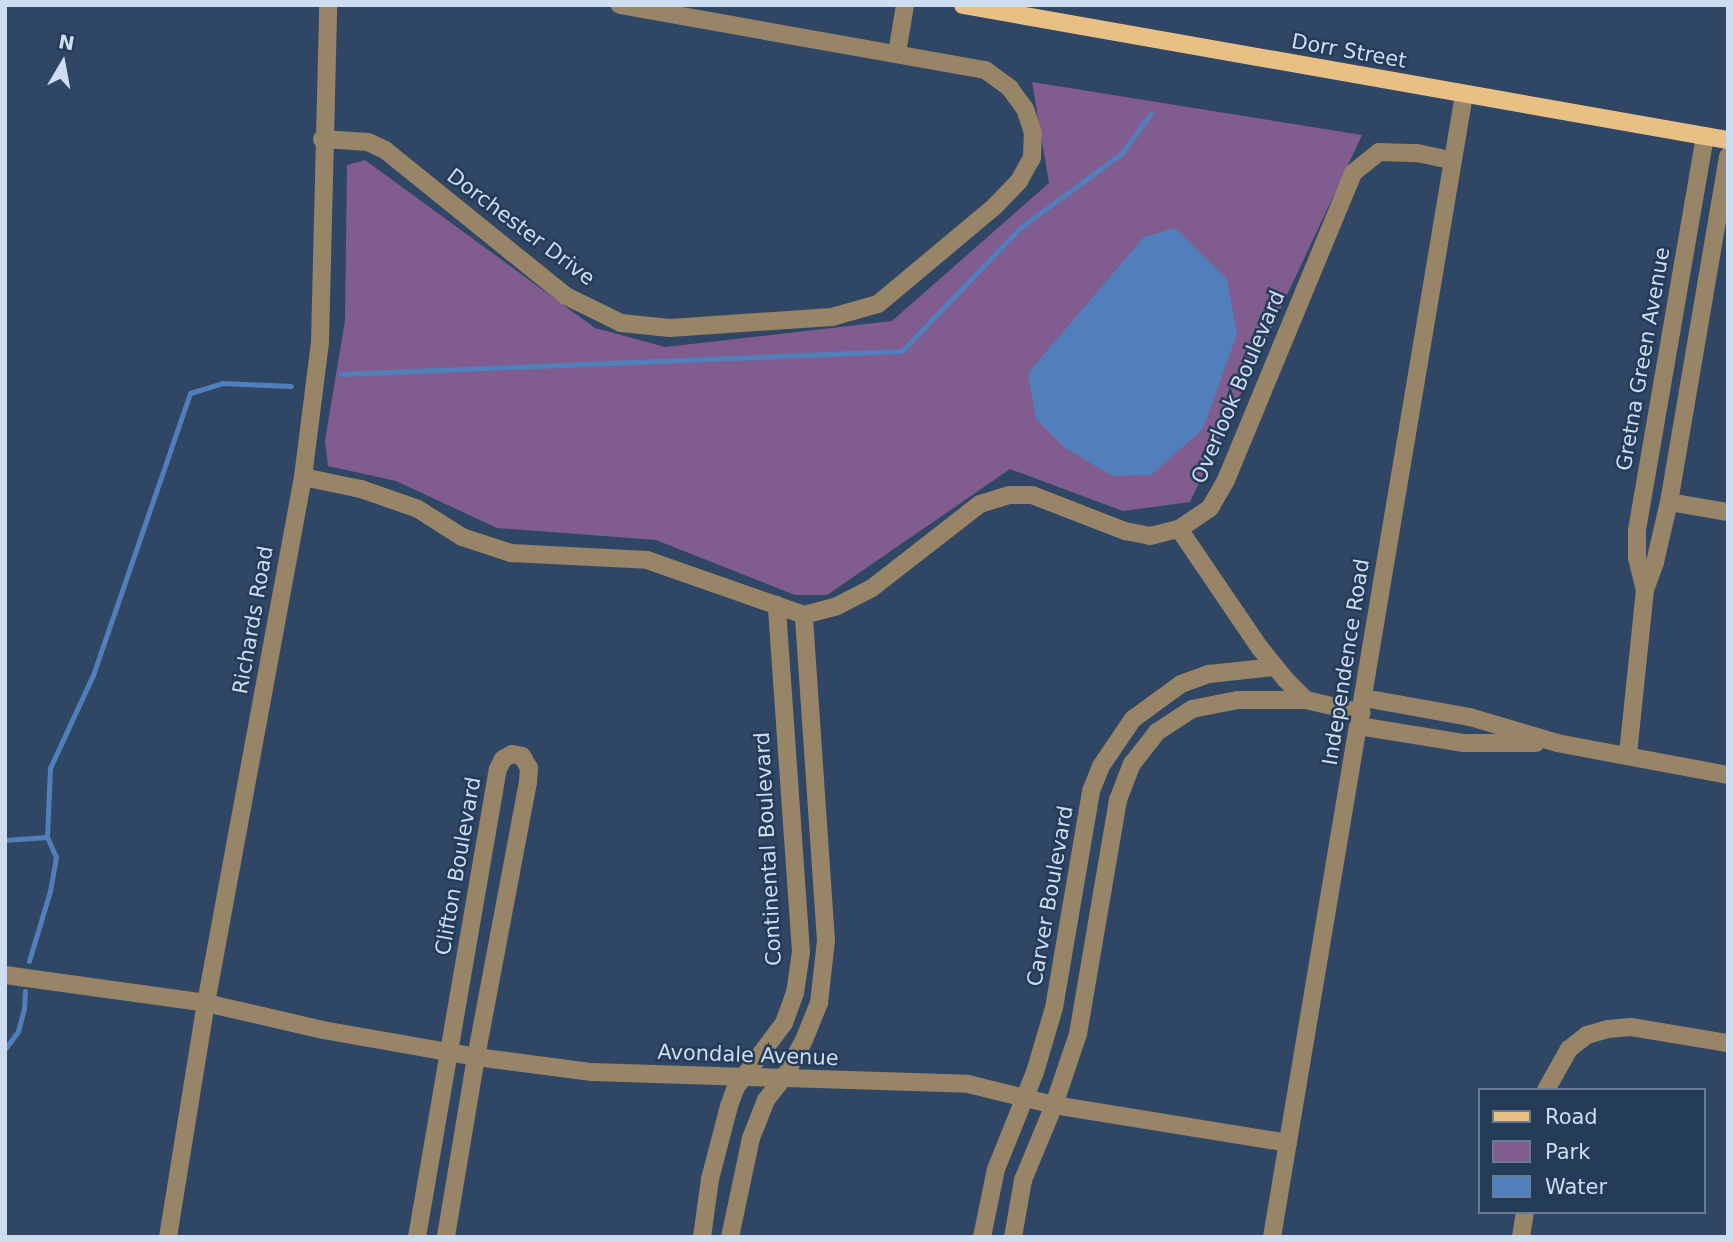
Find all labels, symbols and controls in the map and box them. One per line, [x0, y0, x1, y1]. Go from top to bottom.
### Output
north arrow [28, 28, 98, 98]
street label: Dorr Street [1289, 28, 1409, 74]
text: N [57, 30, 76, 55]
street label: Dorchester Drive [442, 163, 600, 291]
street label: Gretna Green Avenue [1611, 245, 1675, 473]
street label: Overlook Boulevard [1186, 287, 1290, 487]
street label: Richards Road [228, 544, 278, 696]
street label: Independence Road [1317, 557, 1375, 767]
street label: Continental Boulevard [749, 731, 787, 967]
street label: Clifton Boulevard [430, 775, 486, 957]
street label: Carver Boulevard [1022, 804, 1078, 988]
street label: Avondale Avenue [657, 1039, 839, 1071]
legend [1478, 1088, 1705, 1214]
text: Road [1545, 1105, 1598, 1129]
text: Park [1545, 1140, 1590, 1164]
text: Water [1545, 1175, 1607, 1199]

